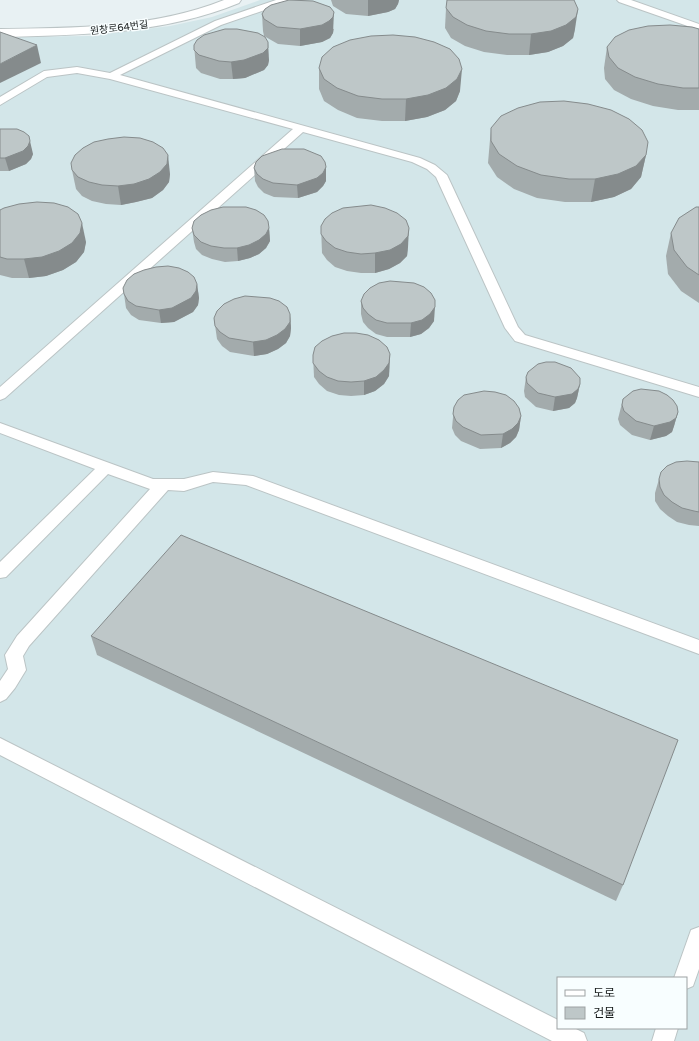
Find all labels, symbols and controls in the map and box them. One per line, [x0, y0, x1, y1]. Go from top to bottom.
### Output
street label: 원창로64번길 [89, 18, 149, 38]
legend [557, 977, 687, 1029]
text: 도로 [593, 986, 615, 1000]
text: 건물 [593, 1006, 615, 1020]

